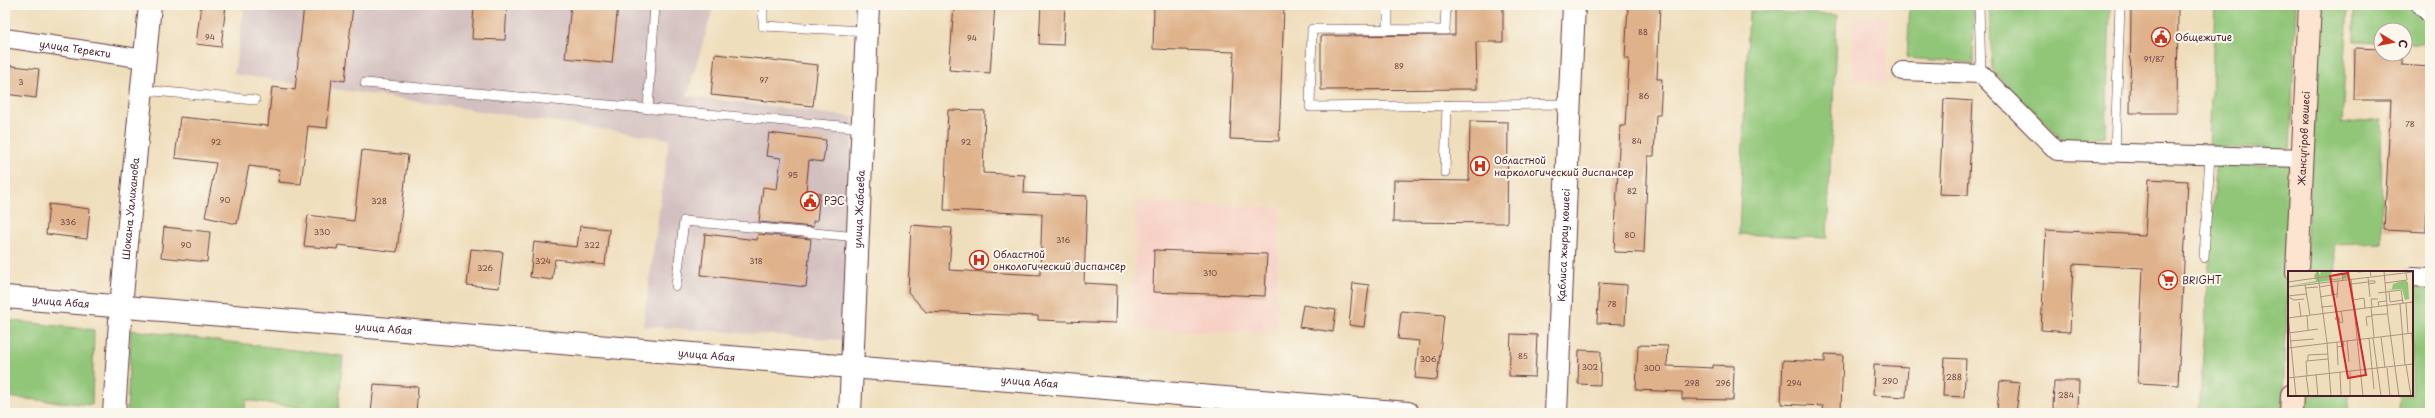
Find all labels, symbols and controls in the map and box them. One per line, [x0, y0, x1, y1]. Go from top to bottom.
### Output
north arrow [2373, 22, 2413, 62]
house number: 88 [1638, 26, 1648, 38]
public building icon: Общежитие [2150, 26, 2172, 48]
place label: Общежитие [2175, 29, 2232, 44]
house number: 94 [205, 31, 215, 43]
house number: 94 [967, 32, 977, 44]
street label: улица Теректи [39, 35, 112, 61]
text: С [2394, 38, 2412, 49]
house number: 91/87 [2144, 53, 2165, 65]
house number: 89 [1394, 60, 1404, 72]
house number: 97 [759, 74, 769, 86]
house number: 3 [18, 76, 24, 88]
house number: 86 [1639, 90, 1650, 102]
street label: Жансүгіров көшесі [2293, 91, 2313, 187]
house number: 78 [2405, 118, 2415, 130]
house number: 84 [1632, 135, 1642, 147]
house number: 92 [211, 136, 221, 148]
house number: 92 [961, 136, 971, 148]
place label: Областной наркологический диспансер [1494, 152, 1634, 179]
hospital icon: Областной наркологический диспансер [1469, 155, 1491, 177]
street label: Шокана Уалиханова [117, 156, 142, 260]
house number: 95 [788, 169, 798, 181]
street label: улица Жабаева [849, 169, 868, 249]
house number: 82 [1627, 185, 1637, 197]
street label: Қаблиса жырау көшесі [1553, 188, 1573, 302]
public building icon: РЭС [799, 190, 821, 212]
place label: РЭС [824, 193, 845, 208]
house number: 90 [220, 194, 230, 206]
house number: 328 [371, 195, 387, 207]
house number: 336 [60, 216, 76, 228]
house number: 330 [314, 226, 330, 238]
house number: 80 [1625, 229, 1636, 241]
house number: 316 [1056, 234, 1070, 246]
house number: 90 [181, 239, 191, 251]
house number: 322 [584, 239, 600, 251]
place label: Областной онкологический диспансер [993, 246, 1126, 273]
hospital icon: Областной онкологический диспансер [968, 249, 990, 271]
house number: 324 [535, 255, 551, 267]
house number: 318 [749, 255, 763, 267]
house number: 326 [477, 262, 494, 274]
house number: 310 [1203, 267, 1217, 279]
supermarket icon: BRIGHT [2157, 269, 2179, 291]
inset map [2288, 271, 2413, 396]
place label: BRIGHT [2182, 272, 2222, 287]
street label: улица Абая [32, 291, 90, 311]
house number: 78 [1607, 298, 1617, 310]
street label: улица Абая [355, 318, 413, 338]
street label: улица Абая [677, 345, 736, 364]
house number: 85 [1518, 350, 1528, 362]
house number: 306 [1420, 353, 1437, 365]
house number: 302 [1582, 361, 1599, 373]
house number: 300 [1643, 362, 1661, 374]
street label: улица Абая [1000, 371, 1059, 391]
house number: 288 [1946, 371, 1962, 383]
house number: 290 [1882, 375, 1898, 387]
house number: 298 [1684, 377, 1700, 389]
house number: 296 [1715, 377, 1731, 389]
house number: 294 [1786, 377, 1802, 389]
house number: 284 [2058, 389, 2074, 401]

